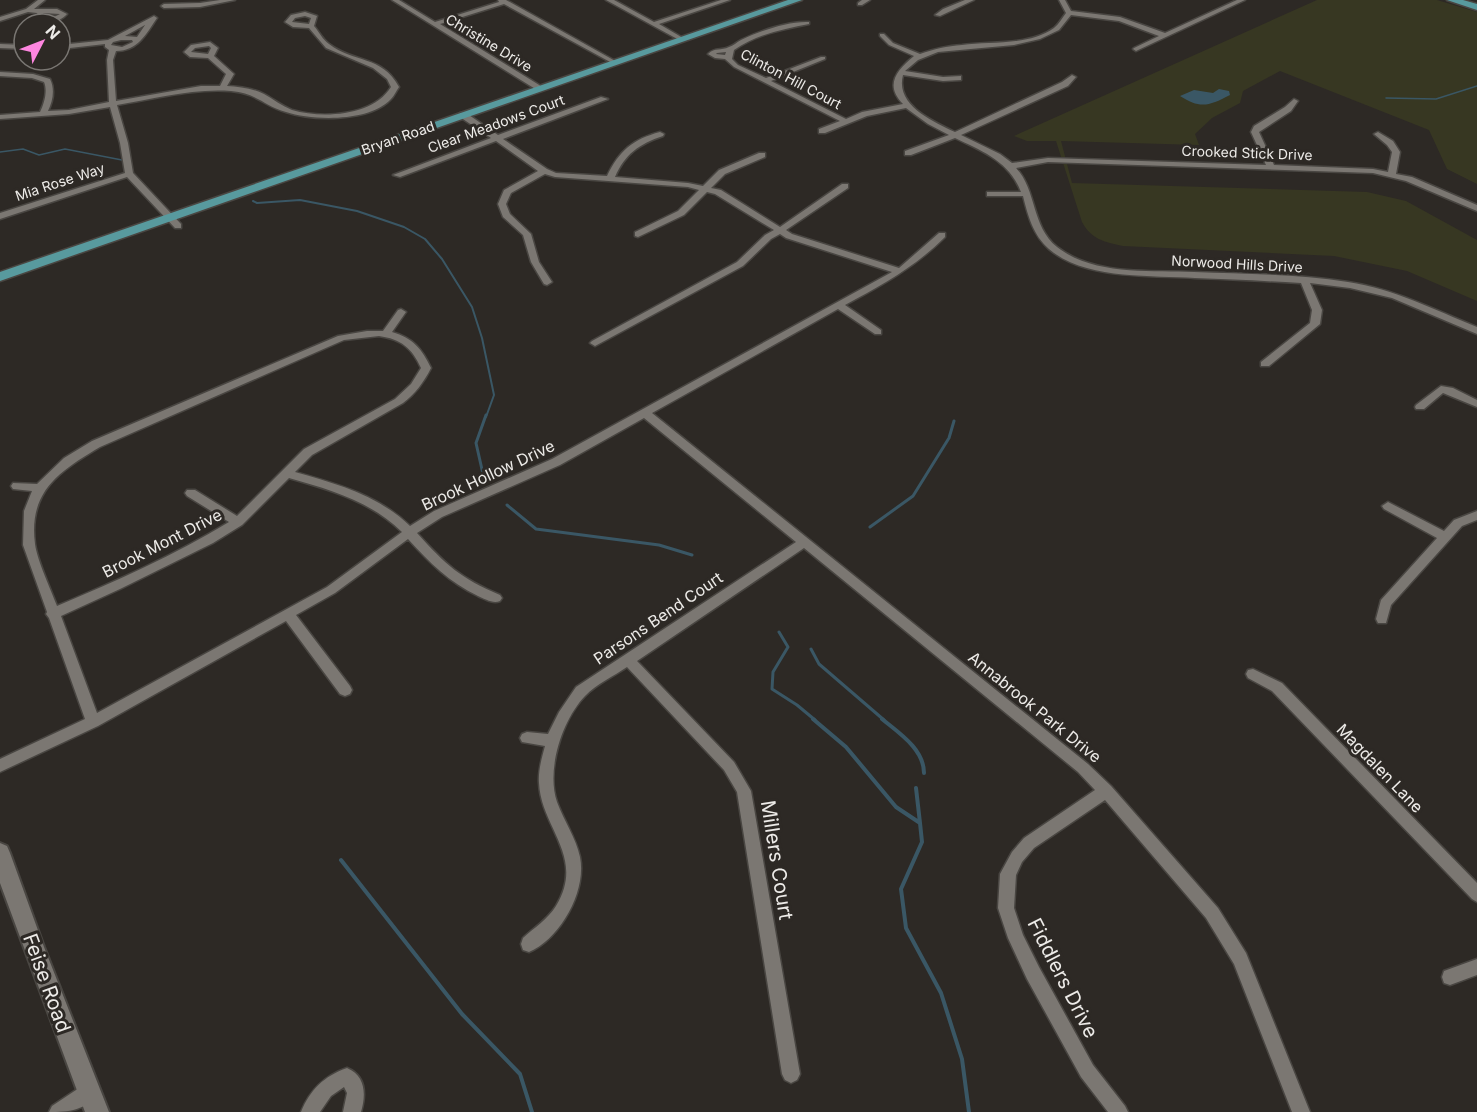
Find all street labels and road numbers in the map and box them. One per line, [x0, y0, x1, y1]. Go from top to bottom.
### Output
street label: Christine Drive [443, 10, 536, 75]
street label: Clinton Hill Court [738, 45, 845, 113]
street label: Clear Meadows Court [425, 91, 567, 156]
street label: Bryan Road [359, 117, 437, 158]
street label: Crooked Stick Drive [1181, 142, 1313, 163]
street label: Mia Rose Way [13, 159, 107, 204]
street label: Norwood Hills Drive [1171, 252, 1303, 275]
street label: Brook Hollow Drive [418, 435, 558, 515]
street label: Brook Mont Drive [99, 504, 225, 582]
street label: Parsons Bend Court [590, 567, 726, 669]
street label: Annabrook Park Drive [964, 647, 1106, 767]
street label: Magdalen Lane [1333, 719, 1427, 817]
street label: Millers Court [756, 798, 798, 922]
street label: Fiddlers Drive [1023, 914, 1103, 1042]
street label: Feise Road [18, 930, 76, 1036]

